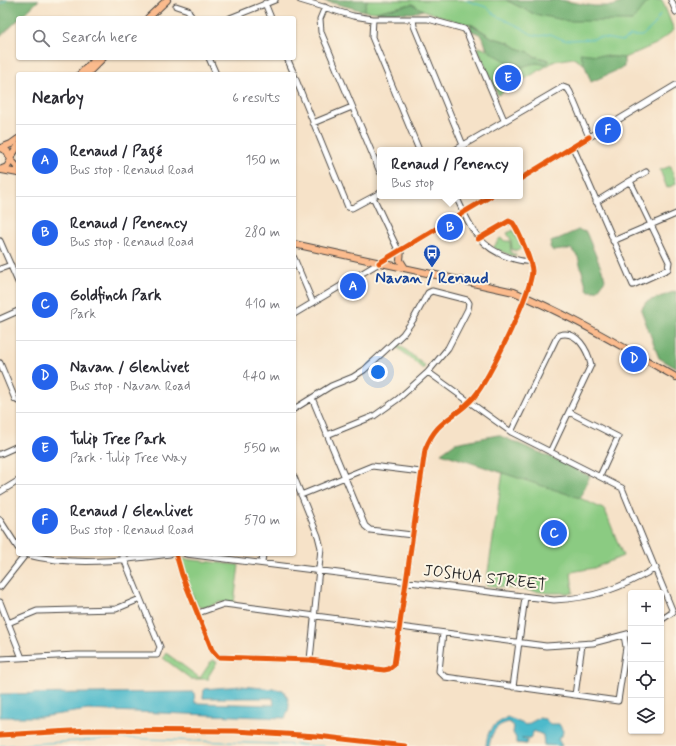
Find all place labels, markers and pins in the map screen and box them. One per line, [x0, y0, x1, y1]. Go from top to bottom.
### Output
pin: E [495, 63, 521, 93]
pin: F [595, 115, 621, 145]
pin: B [437, 212, 463, 242]
bus stop icon: Navan / Renaud [422, 243, 442, 268]
place label: Navan / Renaud [375, 268, 489, 289]
pin: A [340, 271, 366, 301]
pin: D [621, 344, 647, 374]
pin: C [541, 518, 567, 548]

